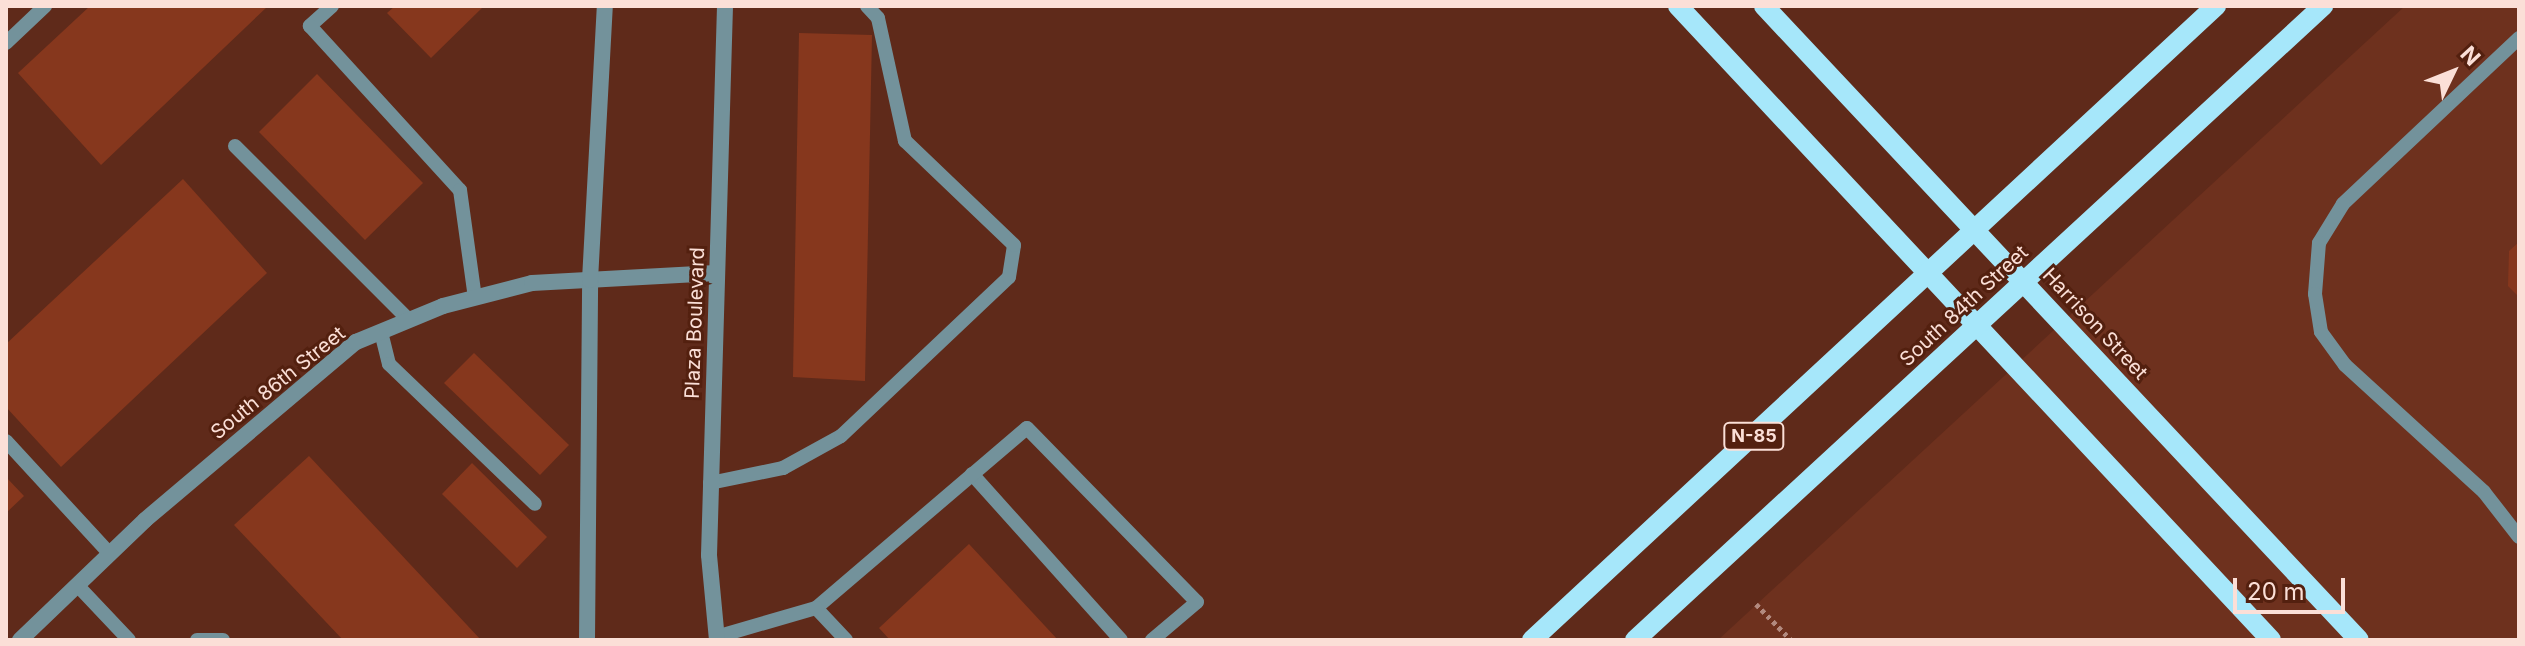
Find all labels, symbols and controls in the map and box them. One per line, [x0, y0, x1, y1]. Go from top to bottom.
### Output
north arrow [2413, 32, 2493, 112]
text: N [2455, 41, 2486, 71]
street label: South 84th Street [1895, 240, 2033, 372]
street label: Plaza Boulevard [680, 247, 710, 399]
street label: Harrison Street [2037, 264, 2153, 384]
street label: South 86th Street [206, 321, 350, 445]
road number: N-85 [1722, 422, 1786, 450]
scale bar [2237, 562, 2349, 612]
text: 20 m [2247, 577, 2305, 606]

